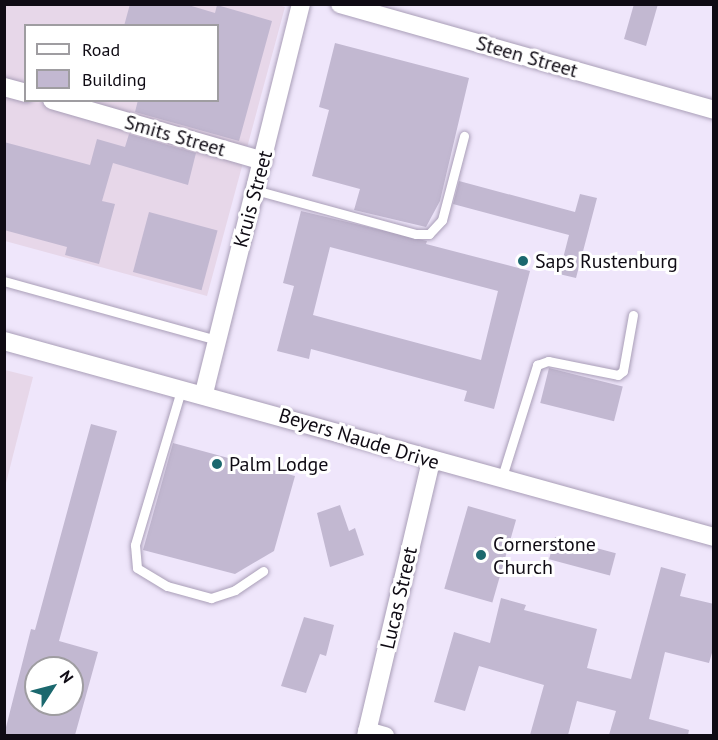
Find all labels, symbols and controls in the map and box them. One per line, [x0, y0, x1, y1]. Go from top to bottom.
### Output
legend [24, 24, 219, 102]
street label: Steen Street [473, 31, 581, 83]
text: Road [82, 38, 120, 61]
text: Building [82, 68, 146, 91]
street label: Smits Street [122, 110, 228, 162]
street label: Kruis Street [229, 148, 277, 250]
place label: Saps Rustenburg [535, 249, 678, 273]
marker: Saps Rustenburg [516, 254, 530, 268]
street label: Beyers Naude Drive [276, 403, 442, 475]
place label: Palm Lodge [229, 452, 328, 476]
marker: Palm Lodge [210, 457, 224, 471]
place label: Cornerstone Church [493, 532, 596, 579]
street label: Lucas Street [376, 544, 422, 652]
marker: Cornerstone Church [474, 548, 488, 562]
north arrow [24, 656, 84, 716]
text: N [56, 666, 78, 687]

